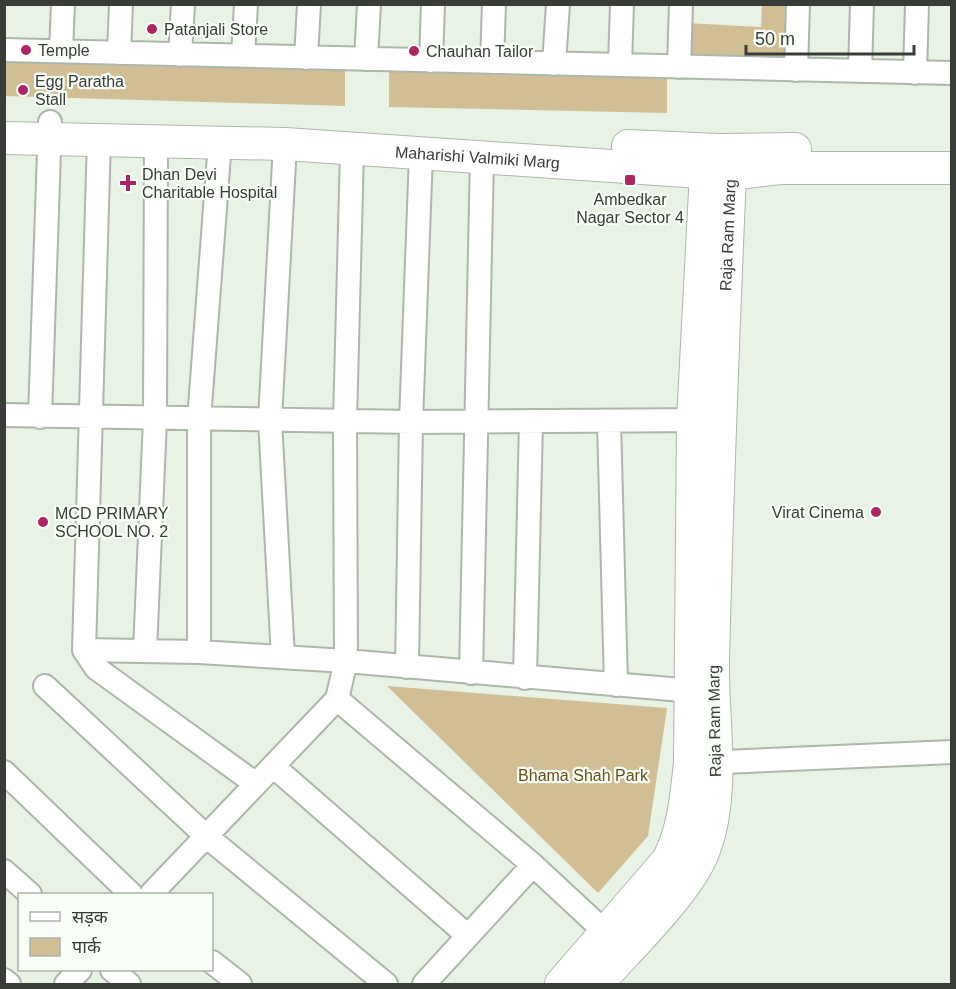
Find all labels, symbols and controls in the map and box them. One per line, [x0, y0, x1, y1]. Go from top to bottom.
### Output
scale bar [746, 18, 914, 56]
place label: Patanjali Store [164, 21, 268, 38]
marker: Patanjali Store [145, 22, 159, 36]
text: 50 m [755, 29, 795, 49]
place label: Temple [38, 42, 90, 59]
marker: Temple [19, 43, 33, 57]
place label: Chauhan Tailor [426, 43, 534, 60]
marker: Chauhan Tailor [407, 44, 421, 58]
place label: Egg Paratha Stall [35, 73, 124, 108]
marker: Egg Paratha Stall [16, 83, 30, 97]
street label: Maharishi Valmiki Marg [394, 143, 560, 172]
place label: Dhan Devi Charitable Hospital [142, 166, 277, 201]
marker: Ambedkar Nagar Sector 4 [623, 173, 637, 187]
marker: Dhan Devi Charitable Hospital [119, 174, 137, 192]
street label: Raja Ram Marg [717, 179, 739, 291]
place label: Ambedkar Nagar Sector 4 [576, 191, 684, 226]
place label: Virat Cinema [772, 504, 864, 521]
place label: MCD PRIMARY SCHOOL NO. 2 [55, 505, 169, 540]
marker: Virat Cinema [869, 505, 883, 519]
marker: MCD PRIMARY SCHOOL NO. 2 [36, 515, 50, 529]
street label: Raja Ram Marg [705, 665, 724, 777]
park label: Bhama Shah Park [518, 767, 649, 784]
legend [18, 893, 213, 971]
text: सड़क [72, 907, 109, 927]
text: पार्क [72, 936, 102, 957]

